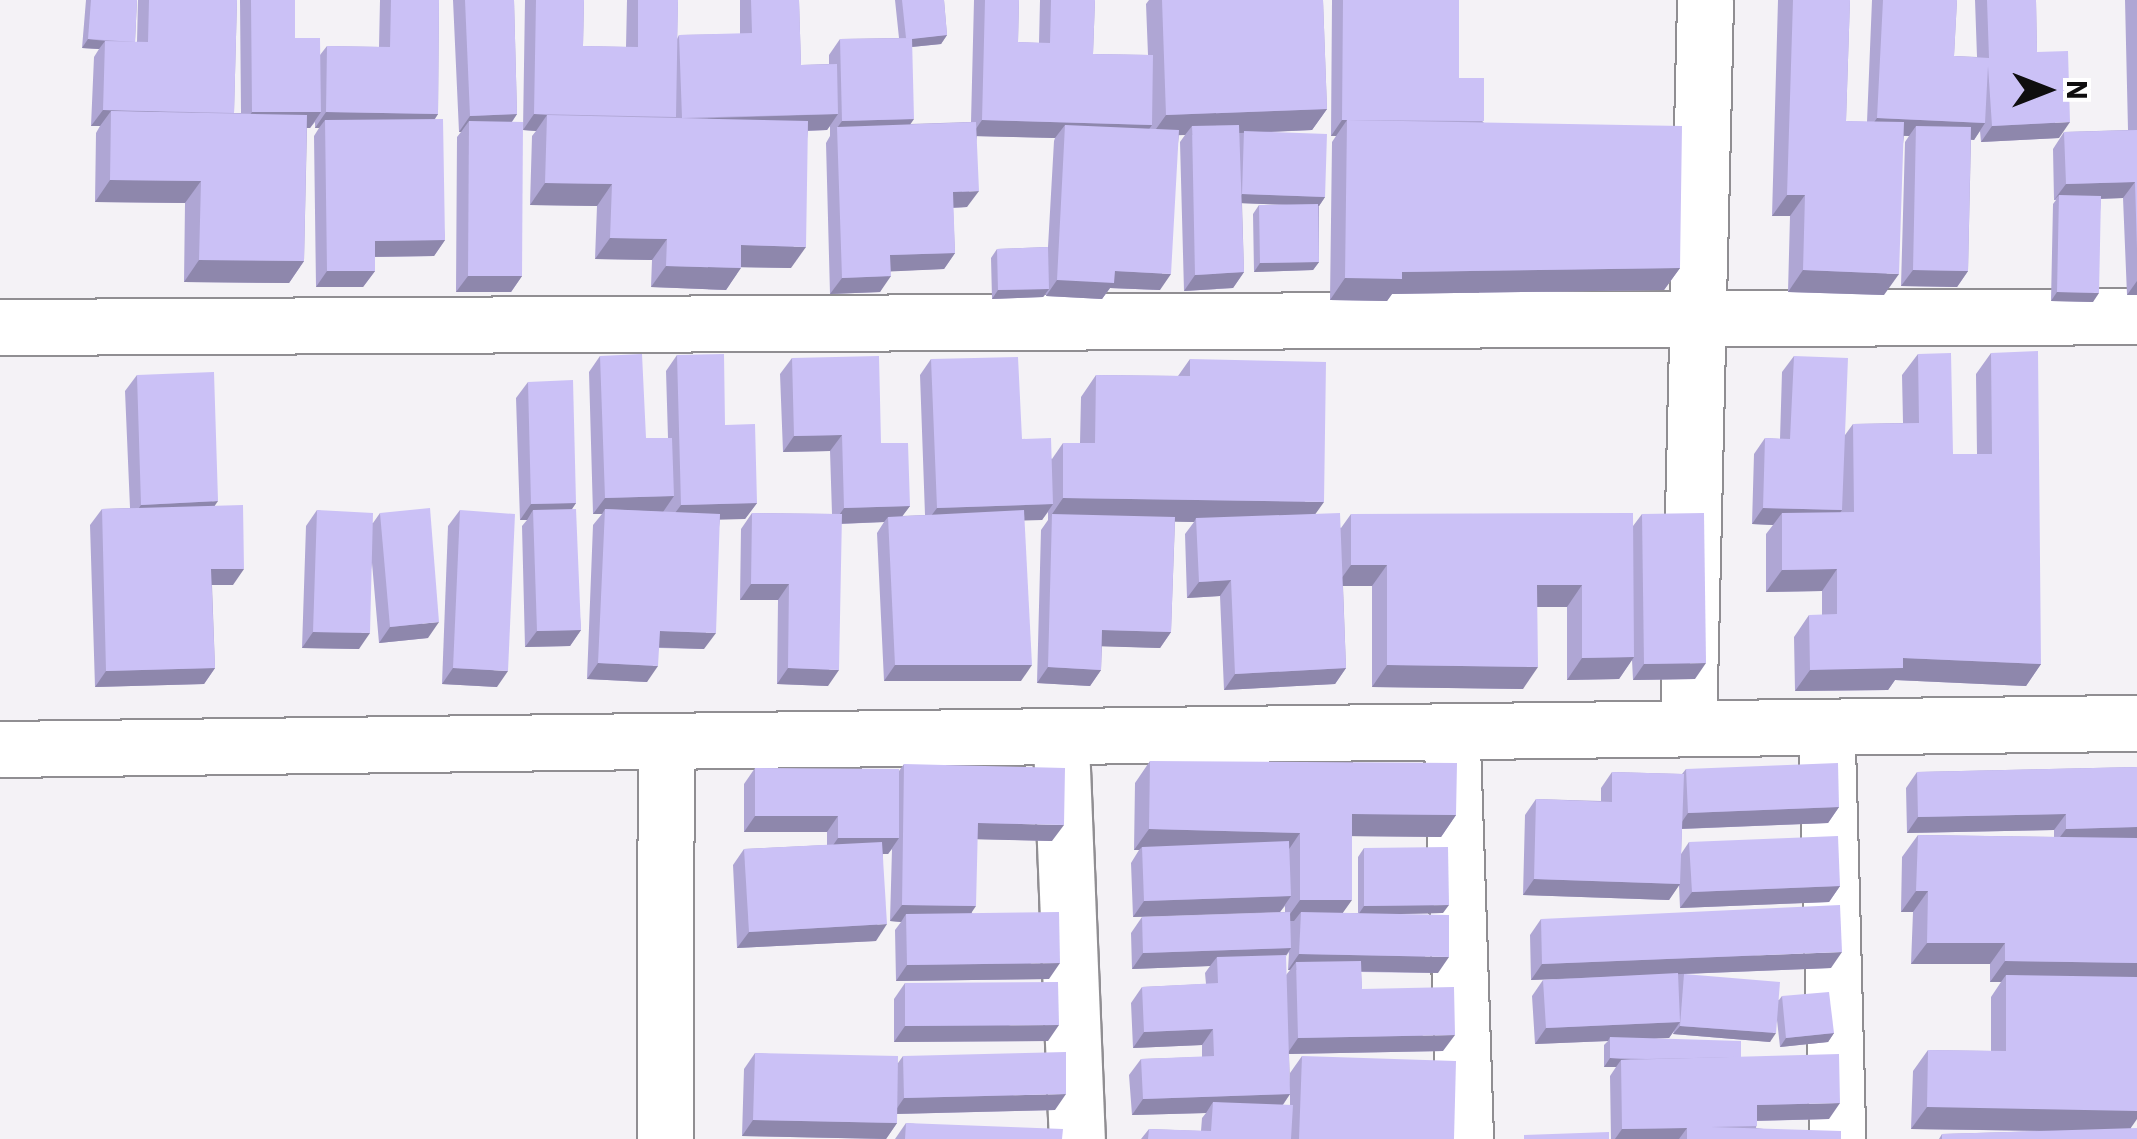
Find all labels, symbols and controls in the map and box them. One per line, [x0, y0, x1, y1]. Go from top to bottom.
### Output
north arrow [1997, 40, 2097, 140]
text: N [2059, 80, 2096, 100]

